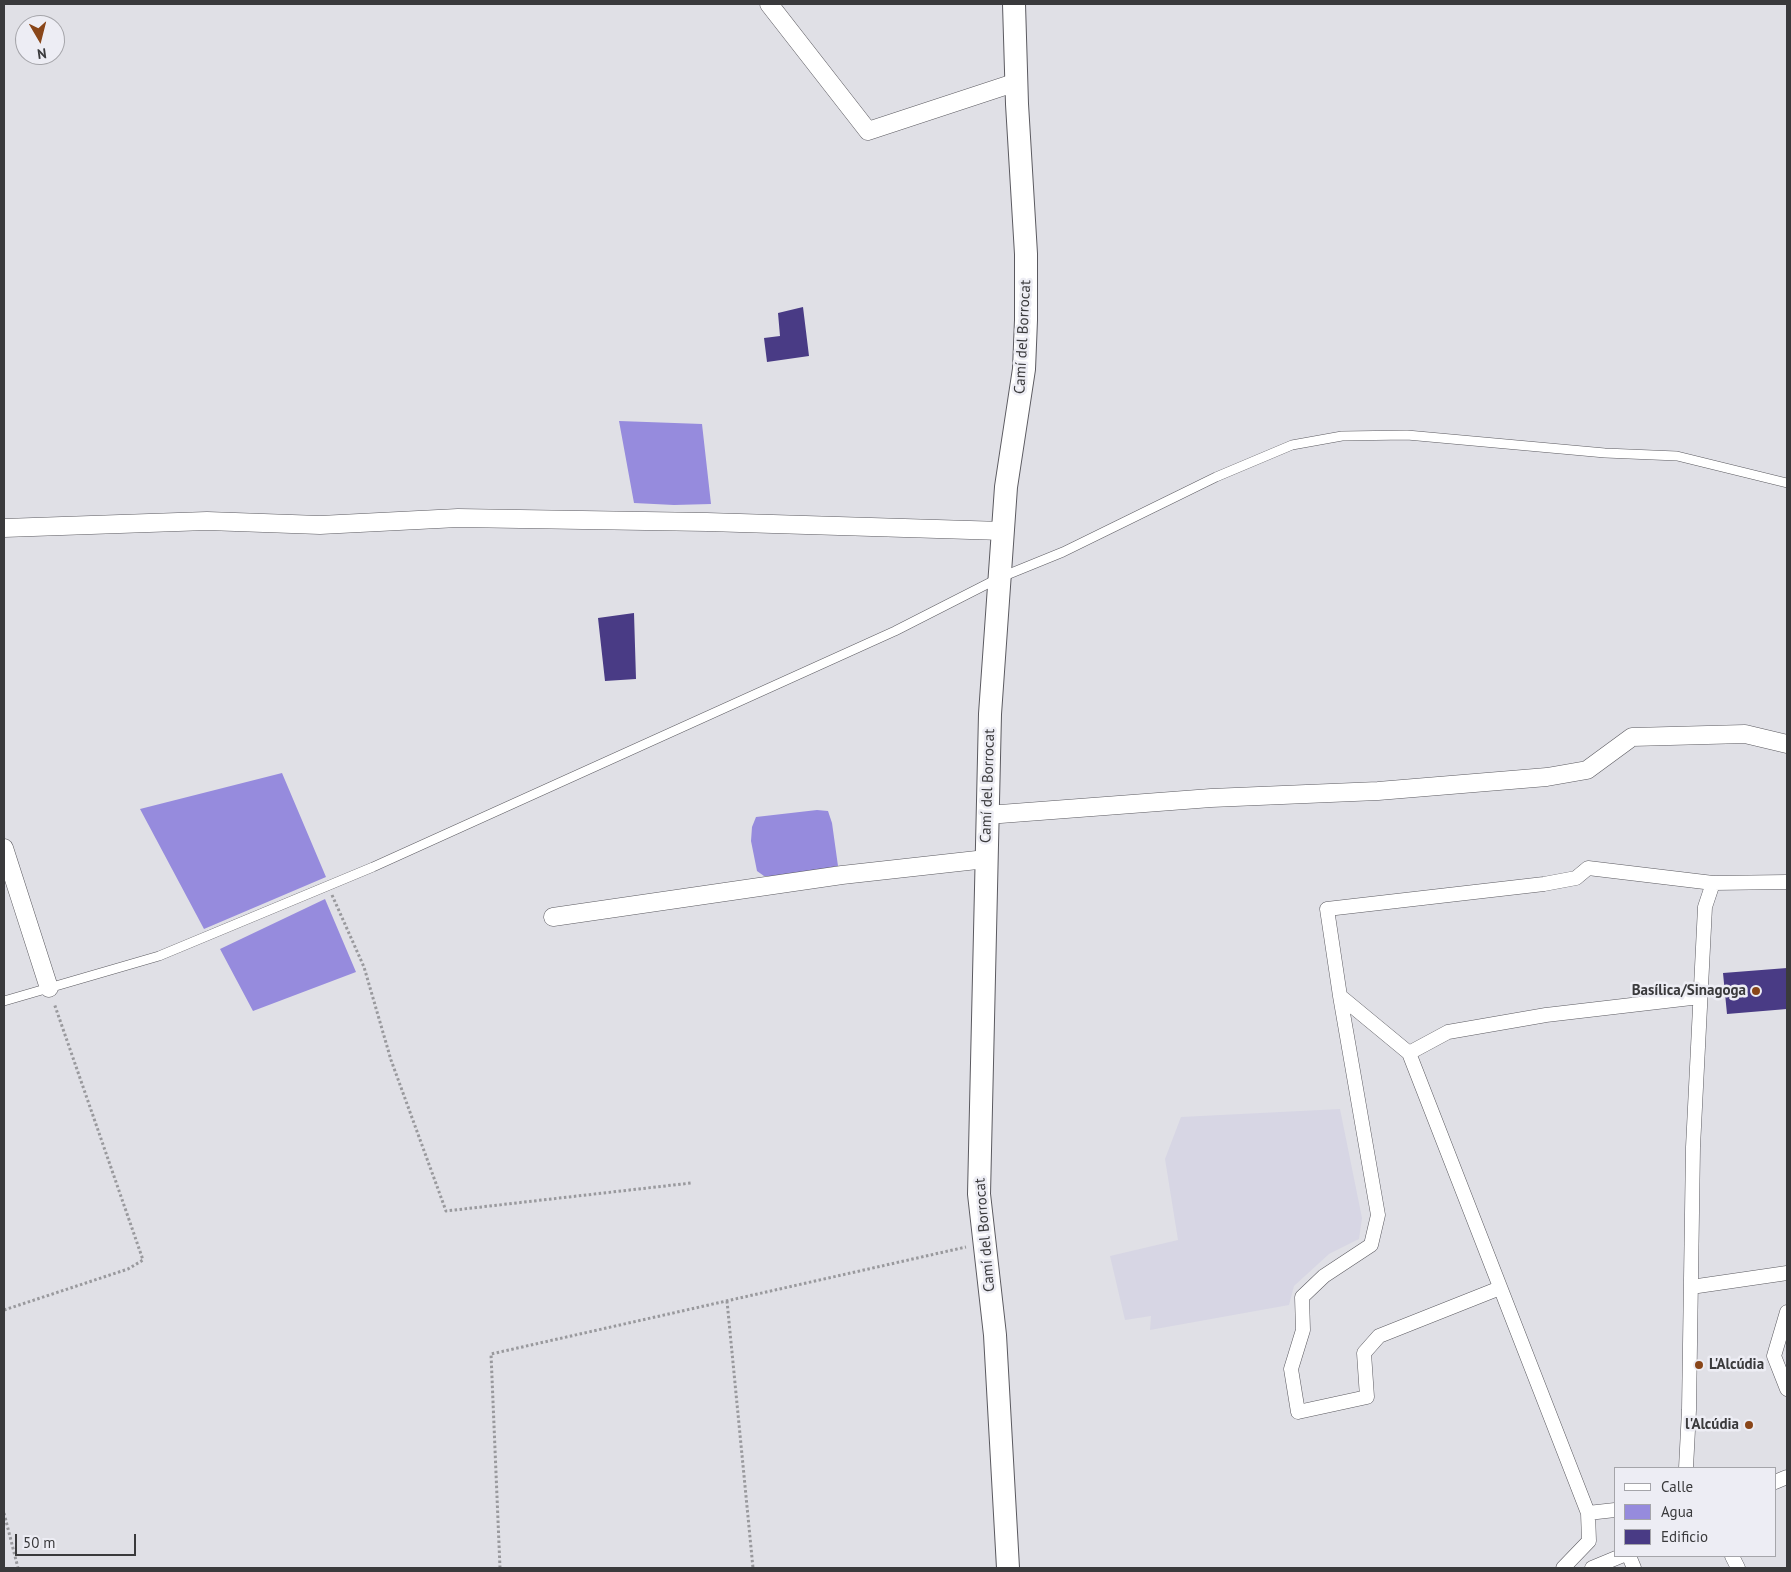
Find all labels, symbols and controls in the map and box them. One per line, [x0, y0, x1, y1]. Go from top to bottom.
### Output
north arrow [15, 15, 65, 65]
text: N [36, 44, 48, 63]
street label: Camí del Borrocat [1011, 279, 1035, 395]
street label: Camí del Borrocat [977, 729, 999, 843]
place label: Basílica/Sinagoga [1632, 982, 1746, 1000]
marker: Basílica/Sinagoga [1750, 985, 1762, 997]
street label: Camí del Borrocat [971, 1177, 999, 1293]
place label: L'Alcúdia [1709, 1356, 1764, 1374]
marker: L'Alcúdia [1693, 1359, 1705, 1371]
place label: l'Alcúdia [1685, 1416, 1739, 1434]
marker: l'Alcúdia [1743, 1419, 1755, 1431]
legend [1614, 1467, 1776, 1557]
text: Calle [1661, 1477, 1693, 1496]
text: Agua [1661, 1502, 1693, 1521]
scale bar [18, 1524, 139, 1556]
text: Edificio [1661, 1527, 1708, 1546]
text: 50 m [23, 1533, 56, 1552]

